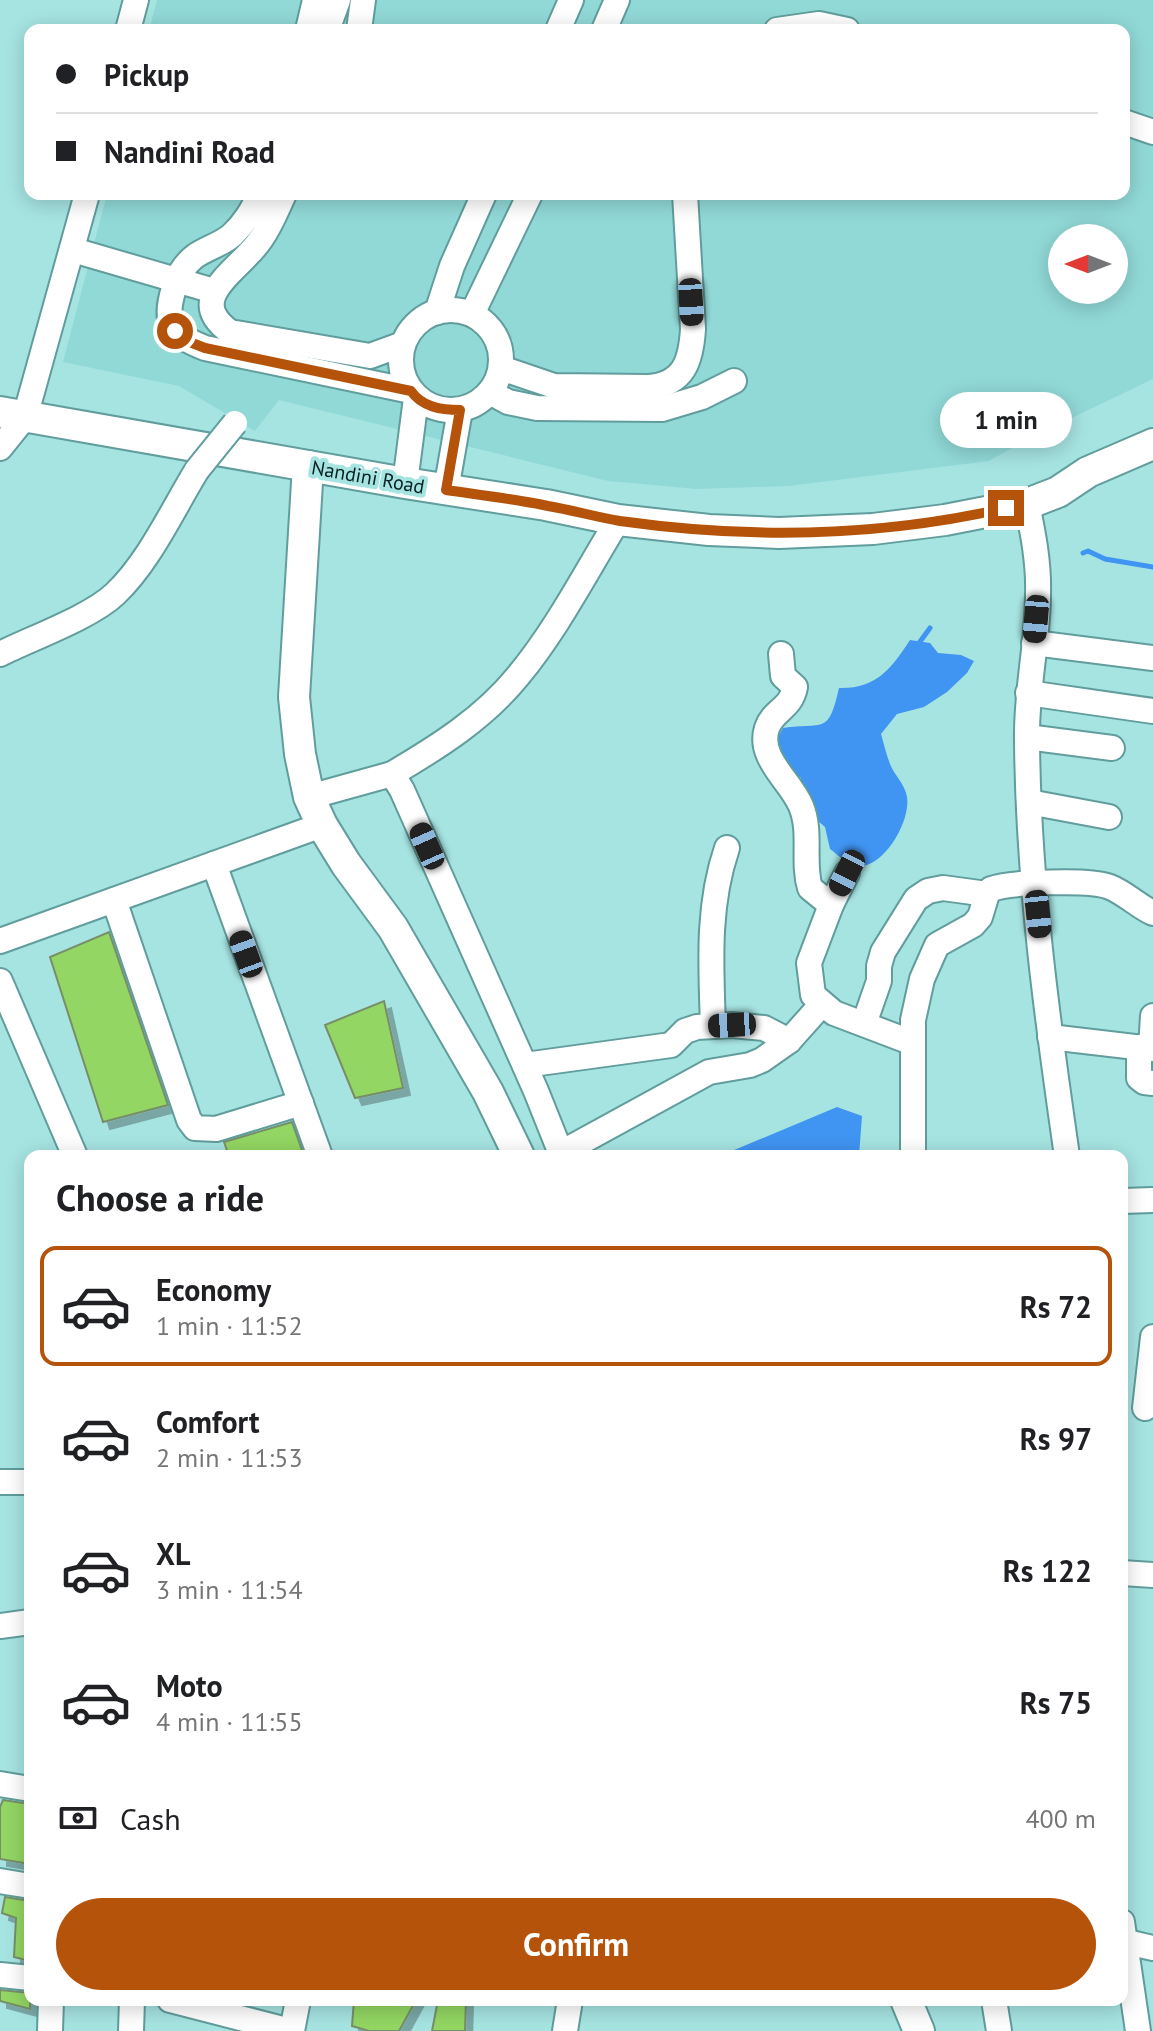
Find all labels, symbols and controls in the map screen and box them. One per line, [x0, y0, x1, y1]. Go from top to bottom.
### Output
text: Pickup [104, 55, 189, 94]
text: Nandini Road [104, 132, 275, 171]
north arrow [1048, 224, 1128, 304]
map controls [1048, 224, 1128, 304]
car [678, 277, 704, 327]
route start [157, 313, 193, 349]
callout: 1 min [940, 392, 1072, 448]
text: 1 min [974, 403, 1038, 436]
street label: Nandini Road [309, 454, 427, 500]
route end [988, 490, 1024, 526]
car [1022, 594, 1050, 644]
car [406, 819, 448, 873]
car [825, 846, 869, 900]
car [1024, 889, 1052, 939]
car [227, 927, 265, 981]
car [707, 1012, 757, 1038]
text: Choose a ride [56, 1174, 264, 1221]
icon: car [60, 1270, 132, 1342]
text: Economy [156, 1270, 271, 1309]
text: Rs 72 [1020, 1287, 1092, 1326]
text: 1 min · 11:52 [156, 1309, 303, 1342]
icon: car [60, 1402, 132, 1474]
text: Comfort [156, 1402, 259, 1441]
text: Rs 97 [1020, 1419, 1092, 1458]
text: 2 min · 11:53 [156, 1441, 303, 1474]
icon: car [60, 1534, 132, 1606]
text: XL [156, 1534, 190, 1573]
text: Rs 122 [1003, 1551, 1092, 1590]
text: 3 min · 11:54 [156, 1573, 303, 1606]
icon: car [60, 1666, 132, 1738]
text: Moto [156, 1666, 223, 1705]
text: Rs 75 [1020, 1683, 1092, 1722]
text: 4 min · 11:55 [156, 1705, 303, 1738]
icon: cash [56, 1796, 100, 1840]
text: Cash [120, 1799, 181, 1838]
text: 400 m [1025, 1802, 1096, 1835]
button: Confirm [56, 1898, 1096, 1990]

